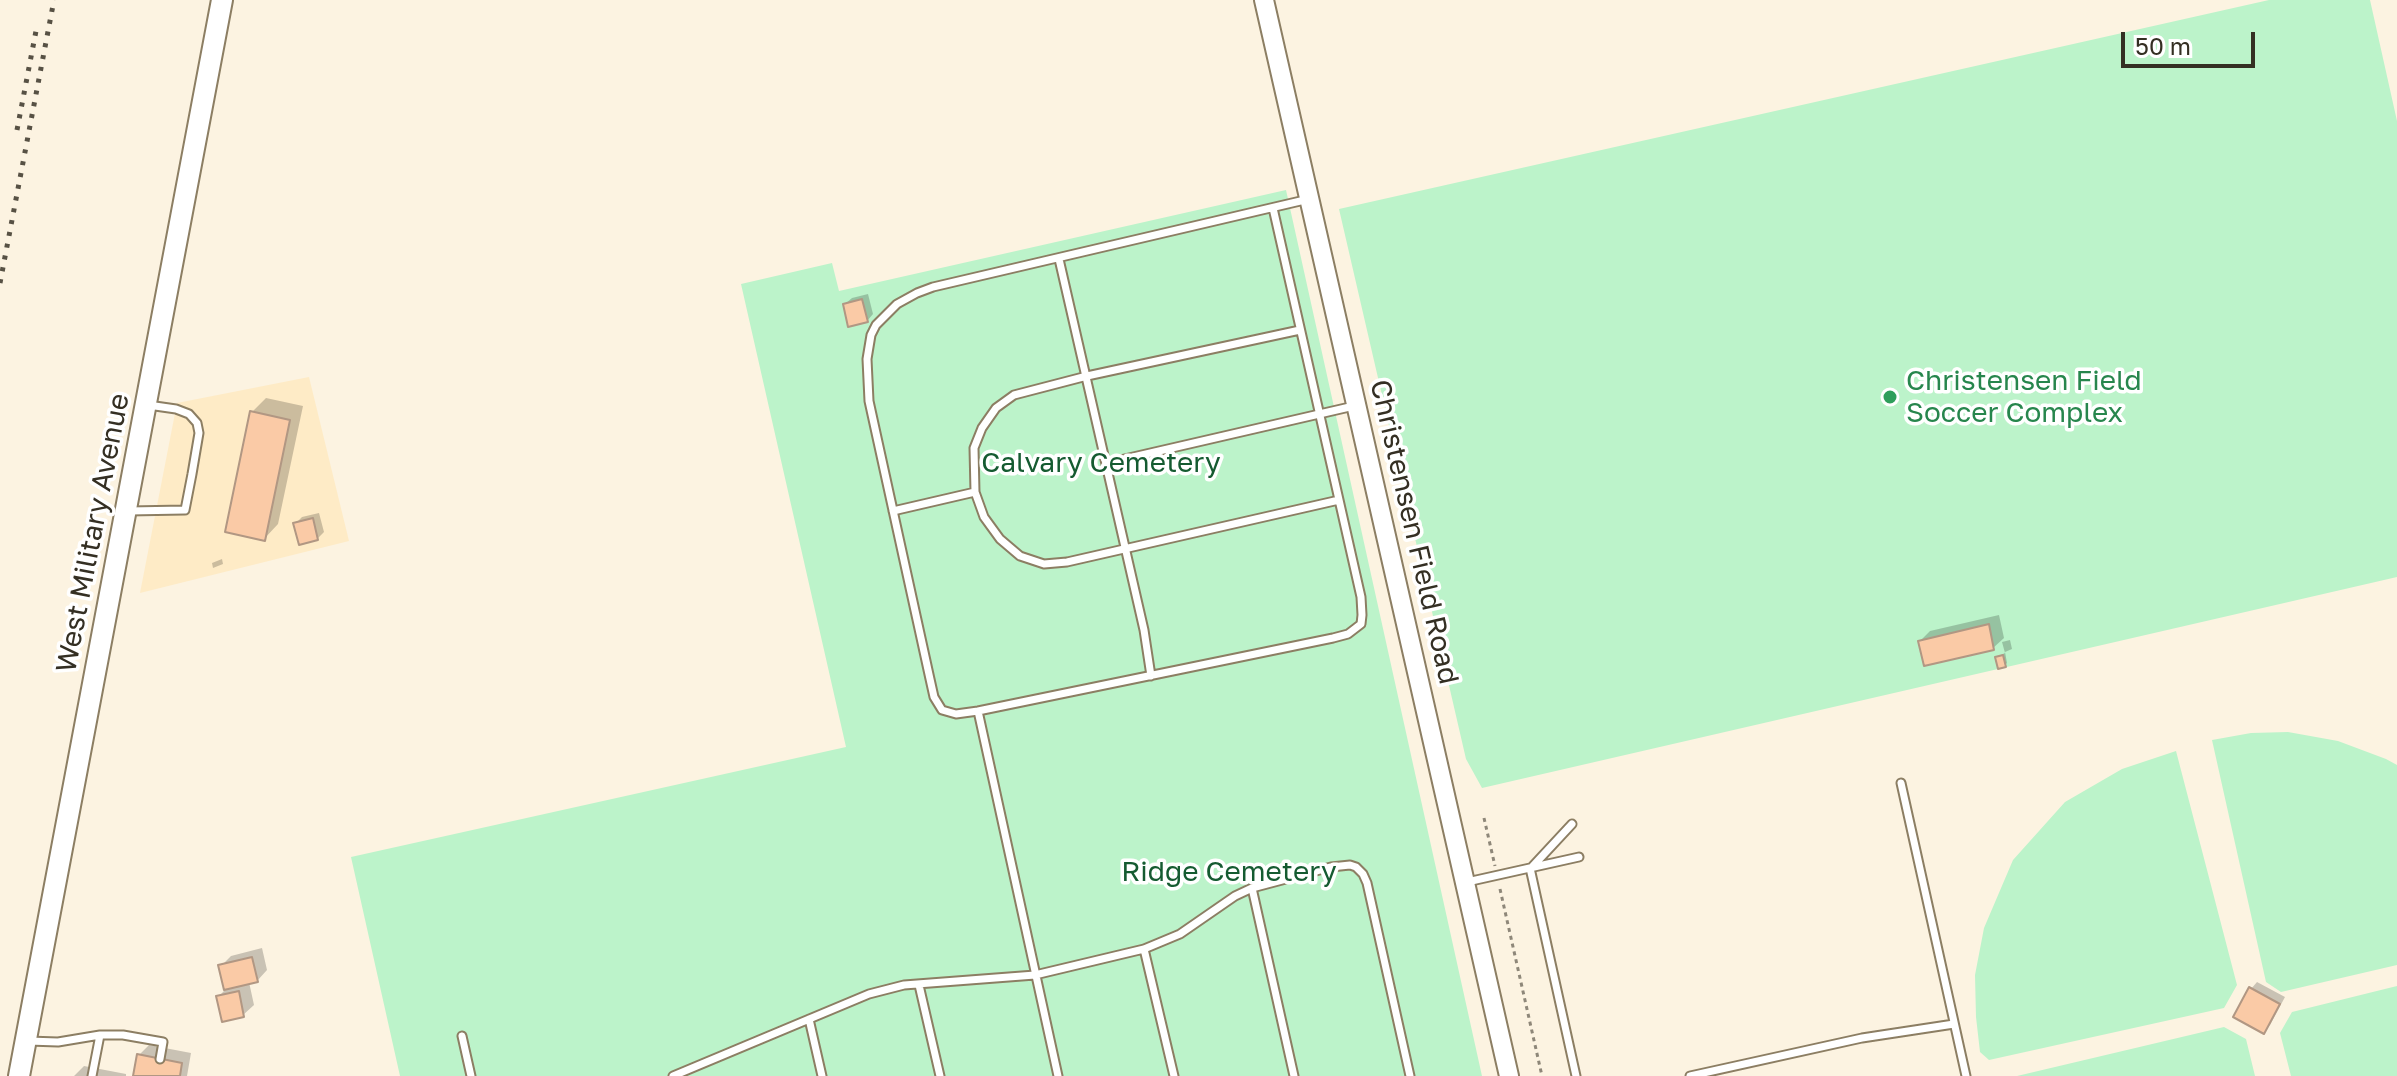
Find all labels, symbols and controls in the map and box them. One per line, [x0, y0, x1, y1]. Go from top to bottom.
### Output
scale bar [2125, 16, 2259, 66]
text: 50 m [2135, 31, 2191, 60]
place label: Christensen Field Soccer Complex [1906, 364, 2142, 430]
street label: Christensen Field Road [1363, 377, 1465, 687]
marker: Christensen Field Soccer Complex [1881, 388, 1899, 406]
street label: West Military Avenue [49, 391, 137, 675]
park label: Calvary Cemetery [981, 446, 1221, 480]
park label: Ridge Cemetery [1121, 855, 1337, 889]

